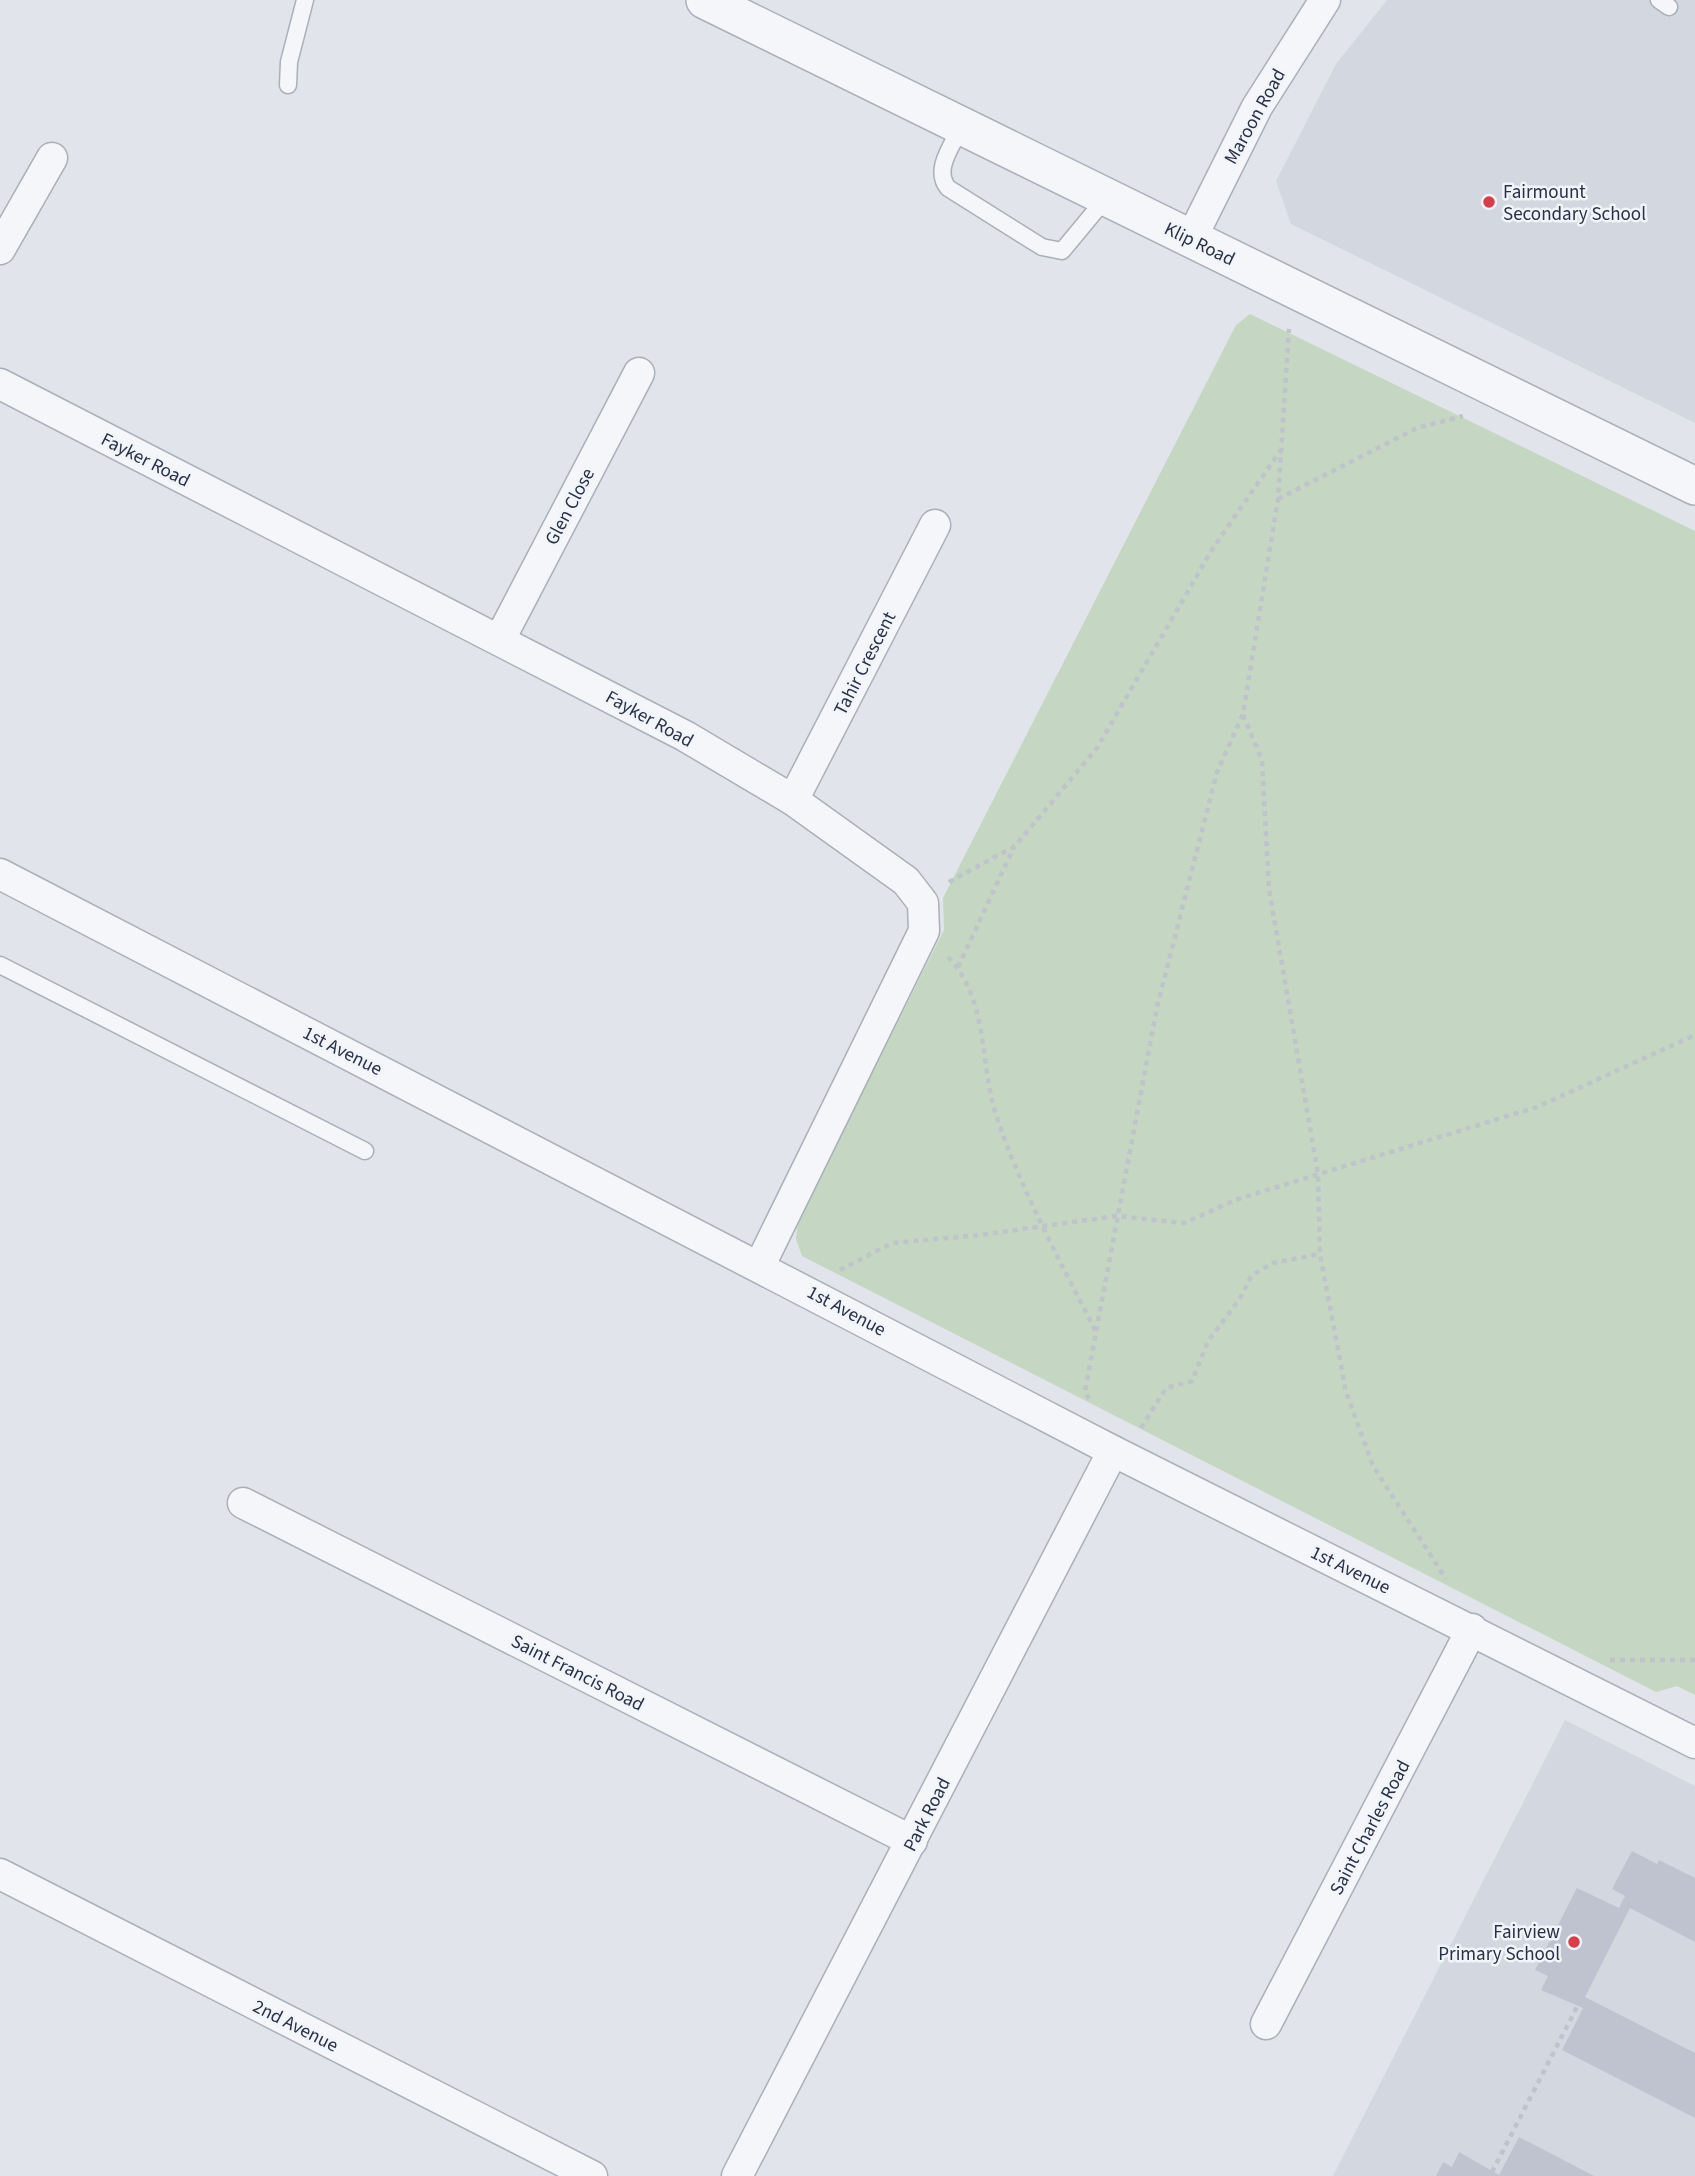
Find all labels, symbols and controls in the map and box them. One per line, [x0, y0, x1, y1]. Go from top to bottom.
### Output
street label: Maroon Road [1218, 64, 1293, 169]
place label: Fairmount Secondary School [1503, 179, 1646, 228]
marker: Fairmount Secondary School [1481, 194, 1497, 210]
street label: Klip Road [1159, 216, 1239, 273]
street label: Fayker Road [96, 426, 195, 494]
street label: Glen Close [539, 463, 602, 550]
street label: Tahir Crescent [828, 607, 903, 720]
street label: Fayker Road [600, 684, 698, 755]
street label: 1st Avenue [298, 1020, 387, 1083]
street label: 1st Avenue [802, 1279, 891, 1343]
street label: 1st Avenue [1306, 1539, 1395, 1601]
street label: Saint Francis Road [506, 1628, 648, 1719]
street label: Saint Charles Road [1323, 1756, 1417, 1900]
street label: Park Road [897, 1773, 958, 1856]
place label: Fairview Primary School [1438, 1919, 1560, 1968]
marker: Fairview Primary School [1566, 1934, 1582, 1950]
street label: 2nd Avenue [248, 1993, 343, 2059]

